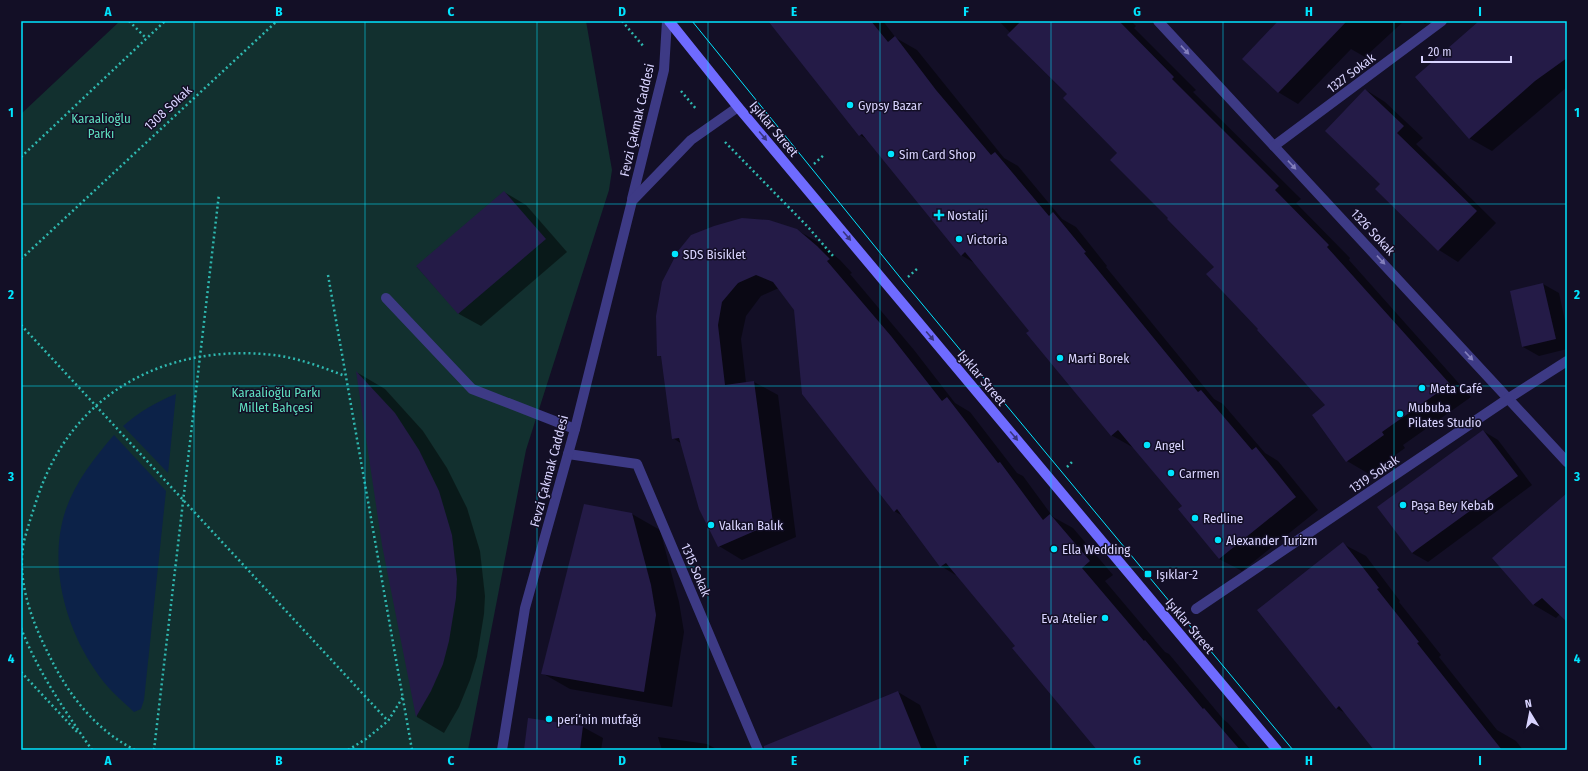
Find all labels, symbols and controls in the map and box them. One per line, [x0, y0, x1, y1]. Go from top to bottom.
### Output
text: A [103, 4, 112, 19]
text: B [275, 4, 283, 19]
text: C [448, 4, 455, 19]
text: D [618, 4, 626, 19]
text: E [791, 4, 797, 19]
text: F [963, 4, 969, 19]
text: G [1133, 4, 1141, 19]
text: H [1305, 4, 1313, 19]
text: I [1478, 4, 1482, 19]
scale bar [1422, 38, 1511, 64]
one-way arrow [1180, 45, 1189, 54]
text: 20 m [1428, 45, 1452, 59]
street label: 1327 Sokak [1324, 49, 1379, 96]
street label: Fevzi Çakmak Caddesi [617, 62, 657, 178]
street label: 1308 Sokak [141, 82, 195, 134]
street label: Işıklar Street [747, 98, 802, 160]
place label: Gypsy Bazar [858, 98, 922, 113]
marker: Gypsy Bazar [845, 100, 855, 110]
text: 1 [8, 105, 14, 120]
text: 1 [1574, 105, 1580, 120]
park label: Karaalioğlu Parkı [71, 111, 131, 141]
one-way arrow [759, 131, 768, 142]
place label: Sim Card Shop [899, 147, 976, 162]
marker: Sim Card Shop [886, 149, 896, 159]
one-way arrow [1288, 160, 1297, 170]
street label: 1326 Sokak [1348, 206, 1399, 259]
place label: Nostalji [947, 208, 988, 223]
marker: Nostalji [934, 210, 944, 220]
one-way arrow [842, 231, 851, 242]
place label: Victoria [967, 232, 1008, 247]
marker: Victoria [954, 234, 964, 244]
place label: SDS Bisiklet [683, 247, 747, 262]
marker: SDS Bisiklet [670, 249, 680, 259]
one-way arrow [1376, 256, 1385, 265]
text: 2 [7, 287, 14, 302]
text: 2 [1573, 287, 1580, 302]
one-way arrow [926, 331, 935, 341]
street label: Işıklar Street [955, 347, 1010, 409]
place label: Marti Borek [1068, 351, 1130, 366]
one-way arrow [1465, 351, 1474, 361]
marker: Marti Borek [1055, 353, 1065, 363]
place label: Meta Café [1430, 381, 1482, 396]
marker: Meta Café [1417, 383, 1427, 393]
park label: Karaalioğlu Parkı Millet Bahçesi [231, 385, 321, 415]
place label: Mububa Pilates Studio [1408, 400, 1482, 430]
marker: Mububa Pilates Studio [1395, 409, 1405, 419]
street label: Fevzi Çakmak Caddesi [527, 413, 571, 529]
one-way arrow [1009, 430, 1018, 441]
place label: Angel [1155, 438, 1185, 453]
marker: Angel [1142, 440, 1152, 450]
street label: 1319 Sokak [1346, 451, 1402, 496]
place label: Carmen [1179, 466, 1220, 481]
marker: Carmen [1166, 468, 1176, 478]
text: 3 [7, 469, 14, 484]
text: 3 [1573, 469, 1580, 484]
place label: Paşa Bey Kebab [1411, 498, 1494, 513]
marker: Paşa Bey Kebab [1398, 500, 1408, 510]
place label: Redline [1203, 511, 1243, 526]
marker: Redline [1190, 513, 1200, 523]
place label: Valkan Balık [719, 518, 784, 533]
marker: Valkan Balık [706, 520, 716, 530]
place label: Alexander Turizm [1226, 533, 1317, 548]
marker: Alexander Turizm [1213, 535, 1223, 545]
street label: 1315 Sokak [678, 541, 714, 600]
place label: Ella Wedding [1062, 542, 1131, 557]
marker: Ella Wedding [1049, 544, 1059, 554]
place label: Işıklar-2 [1156, 567, 1198, 582]
marker: Işıklar-2 [1143, 569, 1153, 579]
street label: Işıklar Street [1163, 595, 1218, 657]
place label: Eva Atelier [1041, 611, 1097, 626]
marker: Eva Atelier [1100, 613, 1110, 623]
text: 4 [8, 651, 15, 666]
text: 4 [1574, 651, 1581, 666]
north arrow [1510, 693, 1550, 733]
text: N [1524, 697, 1533, 711]
place label: peri‘nin mutfağı [557, 712, 641, 727]
marker: peri‘nin mutfağı [544, 714, 554, 724]
text: A [103, 753, 112, 768]
text: B [275, 753, 283, 768]
text: C [448, 753, 455, 768]
text: D [618, 753, 626, 768]
text: E [791, 753, 797, 768]
text: F [963, 753, 969, 768]
text: G [1133, 753, 1141, 768]
text: H [1305, 753, 1313, 768]
text: I [1478, 753, 1482, 768]

